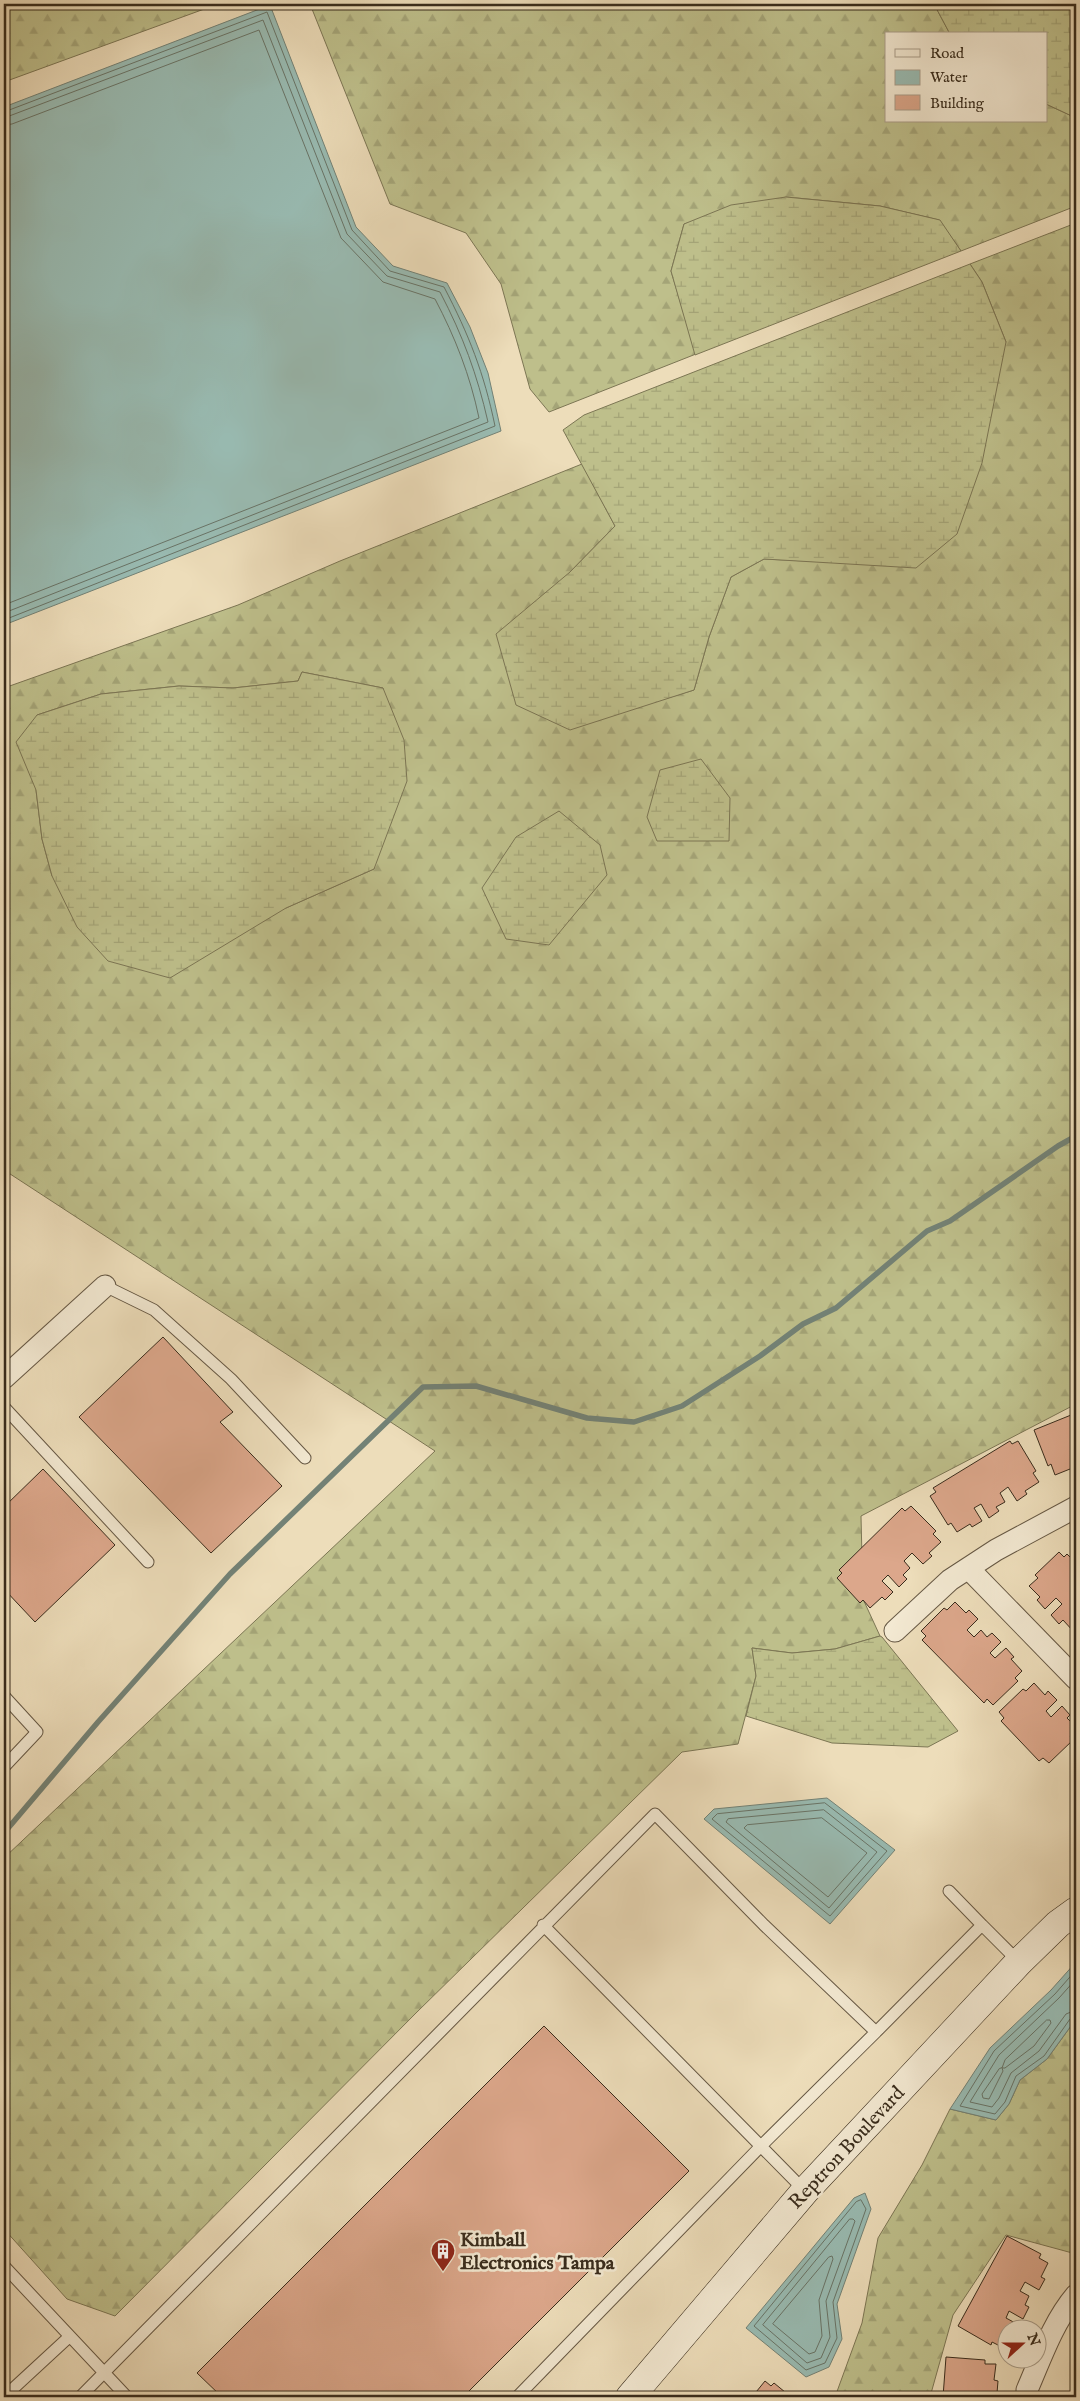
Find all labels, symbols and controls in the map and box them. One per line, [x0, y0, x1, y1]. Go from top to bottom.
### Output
legend [885, 32, 1048, 122]
text: Road [930, 44, 965, 63]
text: Water [930, 68, 968, 87]
text: Building [930, 94, 985, 113]
street label: Reptron Boulevard [783, 2081, 911, 2215]
place label: Kimball Electronics Tampa [460, 2228, 615, 2276]
building icon: Kimball Electronics Tampa [430, 2238, 456, 2272]
north arrow [998, 2318, 1048, 2368]
text: N [1022, 2330, 1044, 2349]

